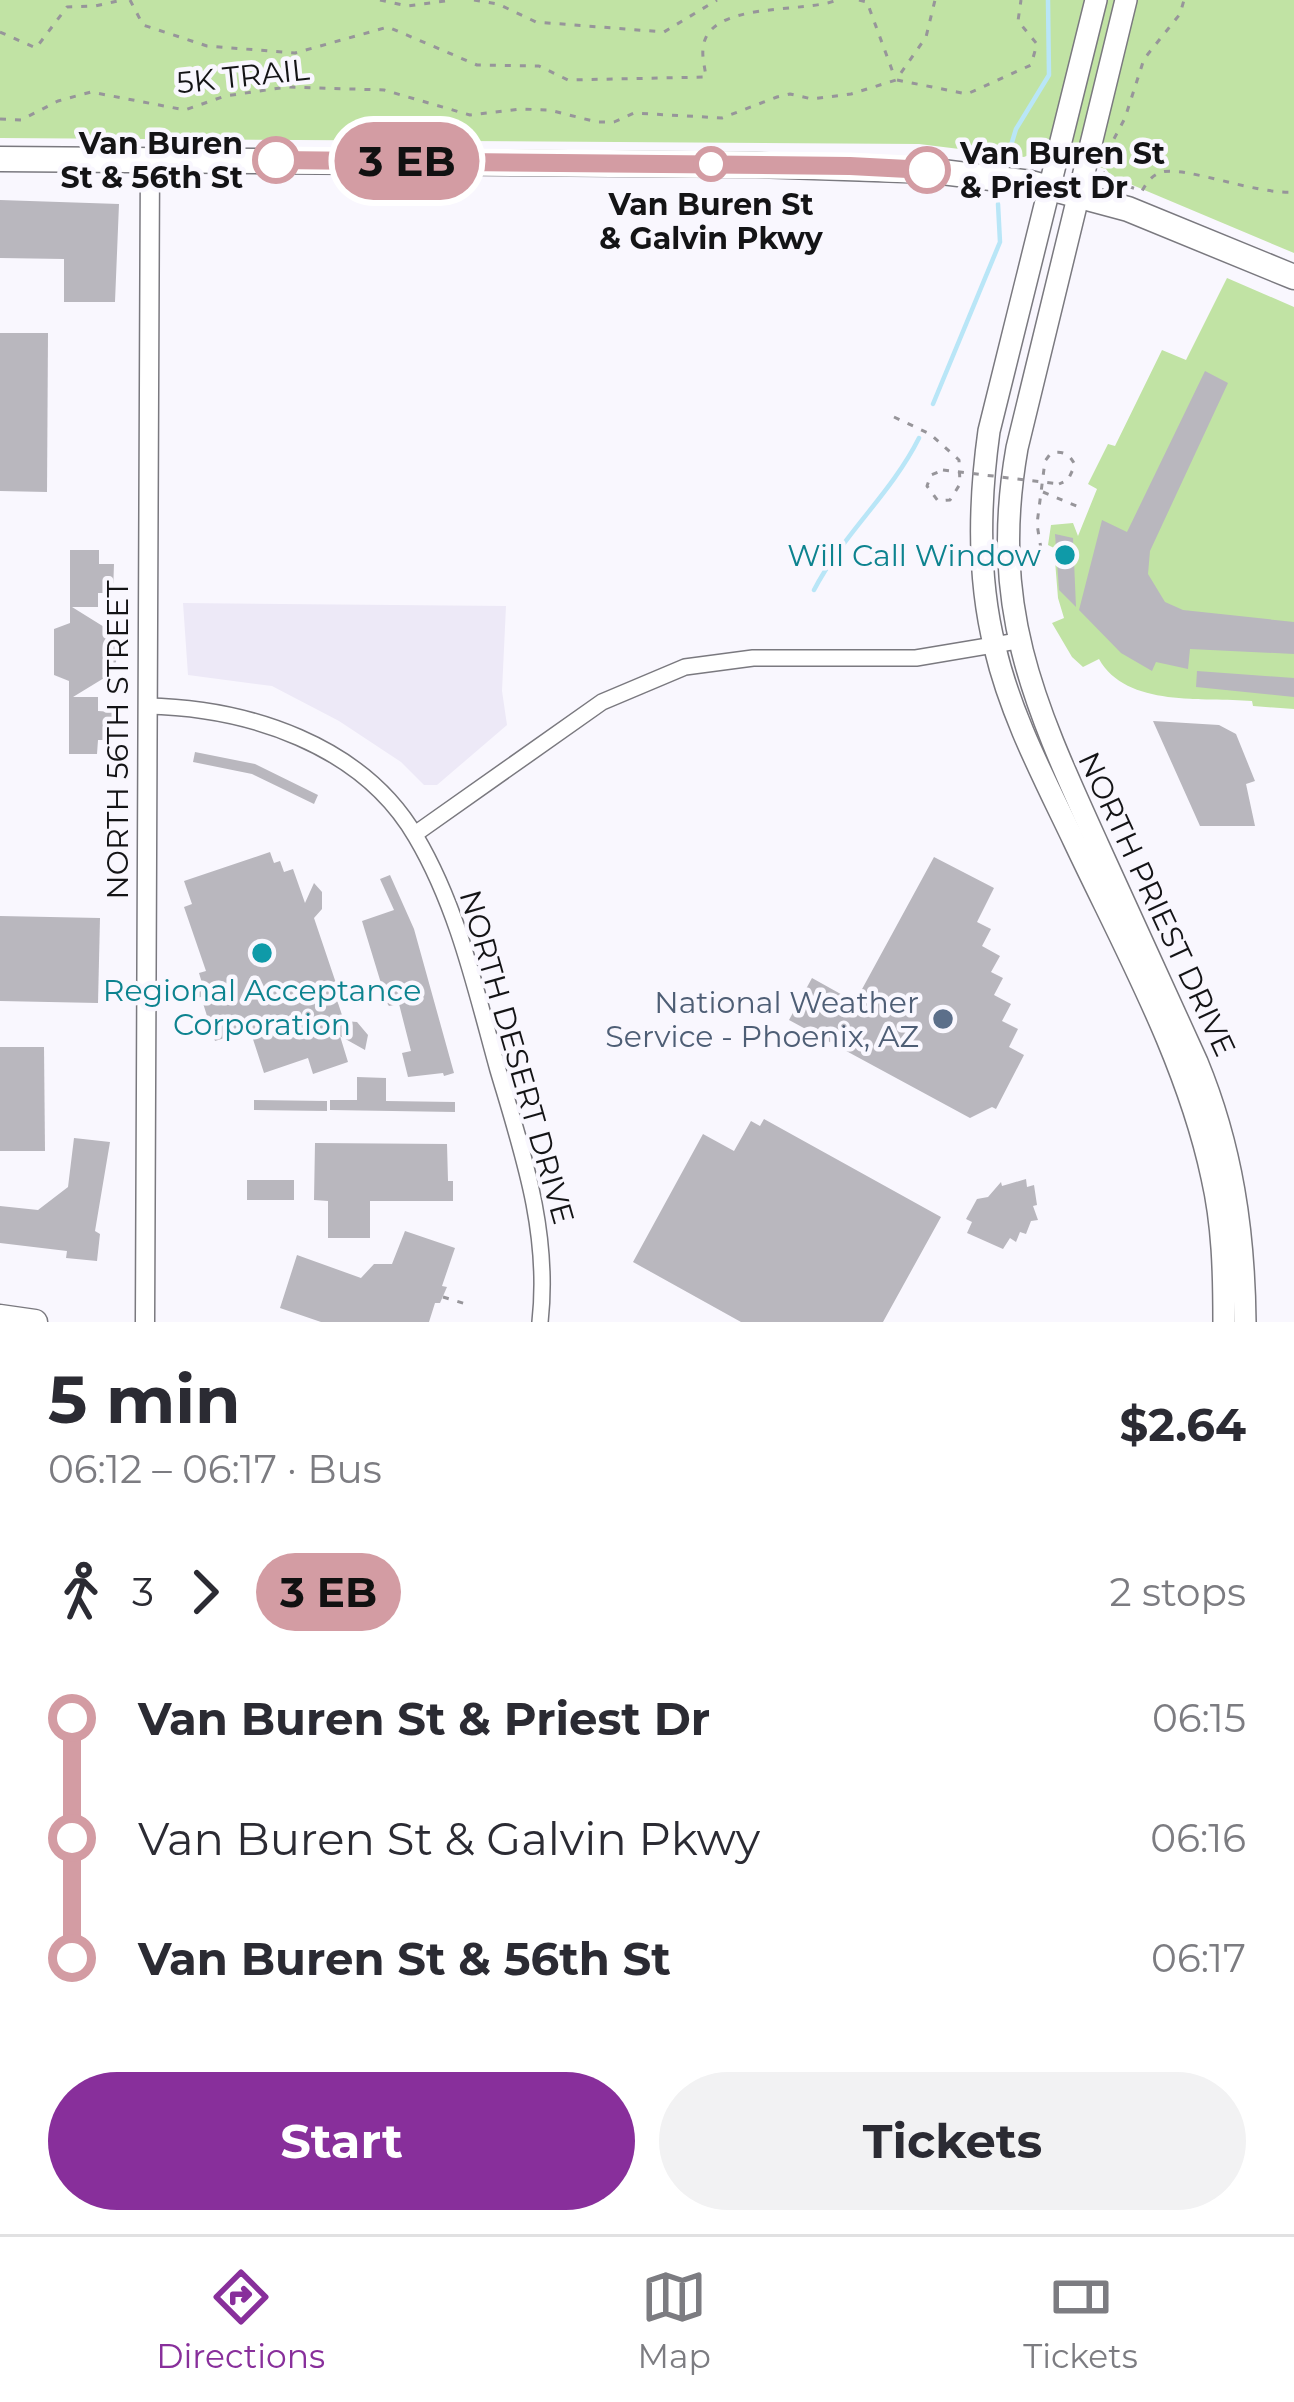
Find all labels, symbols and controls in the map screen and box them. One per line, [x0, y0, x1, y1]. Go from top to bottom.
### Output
street label: 5K TRAIL [175, 51, 312, 101]
line badge: 3 EB [323, 122, 491, 200]
place label: Van Buren St & 56th St [61, 125, 243, 196]
text: 3 EB [358, 135, 456, 187]
place label: Van Buren St & Priest Dr [959, 135, 1165, 206]
marker: Van Buren St & 56th St [254, 138, 298, 182]
marker: Van Buren St & Galvin Pkwy [695, 148, 727, 180]
marker: Van Buren St & Priest Dr [905, 148, 949, 192]
place label: Van Buren St & Galvin Pkwy [599, 186, 824, 257]
place label: Will Call Window [787, 537, 1042, 574]
marker: Will Call Window [1052, 542, 1078, 568]
street label: NORTH 56TH STREET [99, 580, 136, 900]
street label: NORTH PRIEST DRIVE [1070, 746, 1244, 1062]
street label: NORTH DESERT DRIVE [452, 886, 582, 1228]
marker: Regional Acceptance Corporation [249, 940, 275, 966]
place label: Regional Acceptance Corporation [103, 972, 421, 1043]
place label: National Weather Service - Phoenix, AZ [605, 984, 919, 1055]
marker: National Weather Service - Phoenix, AZ [930, 1006, 956, 1032]
text: 5 min [48, 1359, 241, 1440]
text: $2.64 [1119, 1397, 1246, 1452]
text: 06:12 – 06:17 · Bus [48, 1445, 382, 1493]
icon: walk [48, 1559, 114, 1625]
icon: forward [172, 1559, 238, 1625]
text: 3 EB [280, 1566, 377, 1618]
text: 3 [132, 1568, 154, 1616]
text: 2 stops [1110, 1568, 1246, 1616]
text: Van Buren St & Priest Dr [138, 1691, 710, 1746]
text: 06:15 [1152, 1694, 1246, 1742]
text: Van Buren St & Galvin Pkwy [138, 1811, 760, 1866]
text: 06:16 [1150, 1814, 1246, 1862]
text: Van Buren St & 56th St [138, 1931, 671, 1986]
text: 06:17 [1151, 1934, 1246, 1982]
button: Start [48, 2072, 635, 2210]
button: Tickets [659, 2072, 1246, 2210]
tab: Directions [156, 2264, 325, 2376]
tab: Map [638, 2264, 711, 2376]
tab: Tickets [1023, 2264, 1138, 2376]

